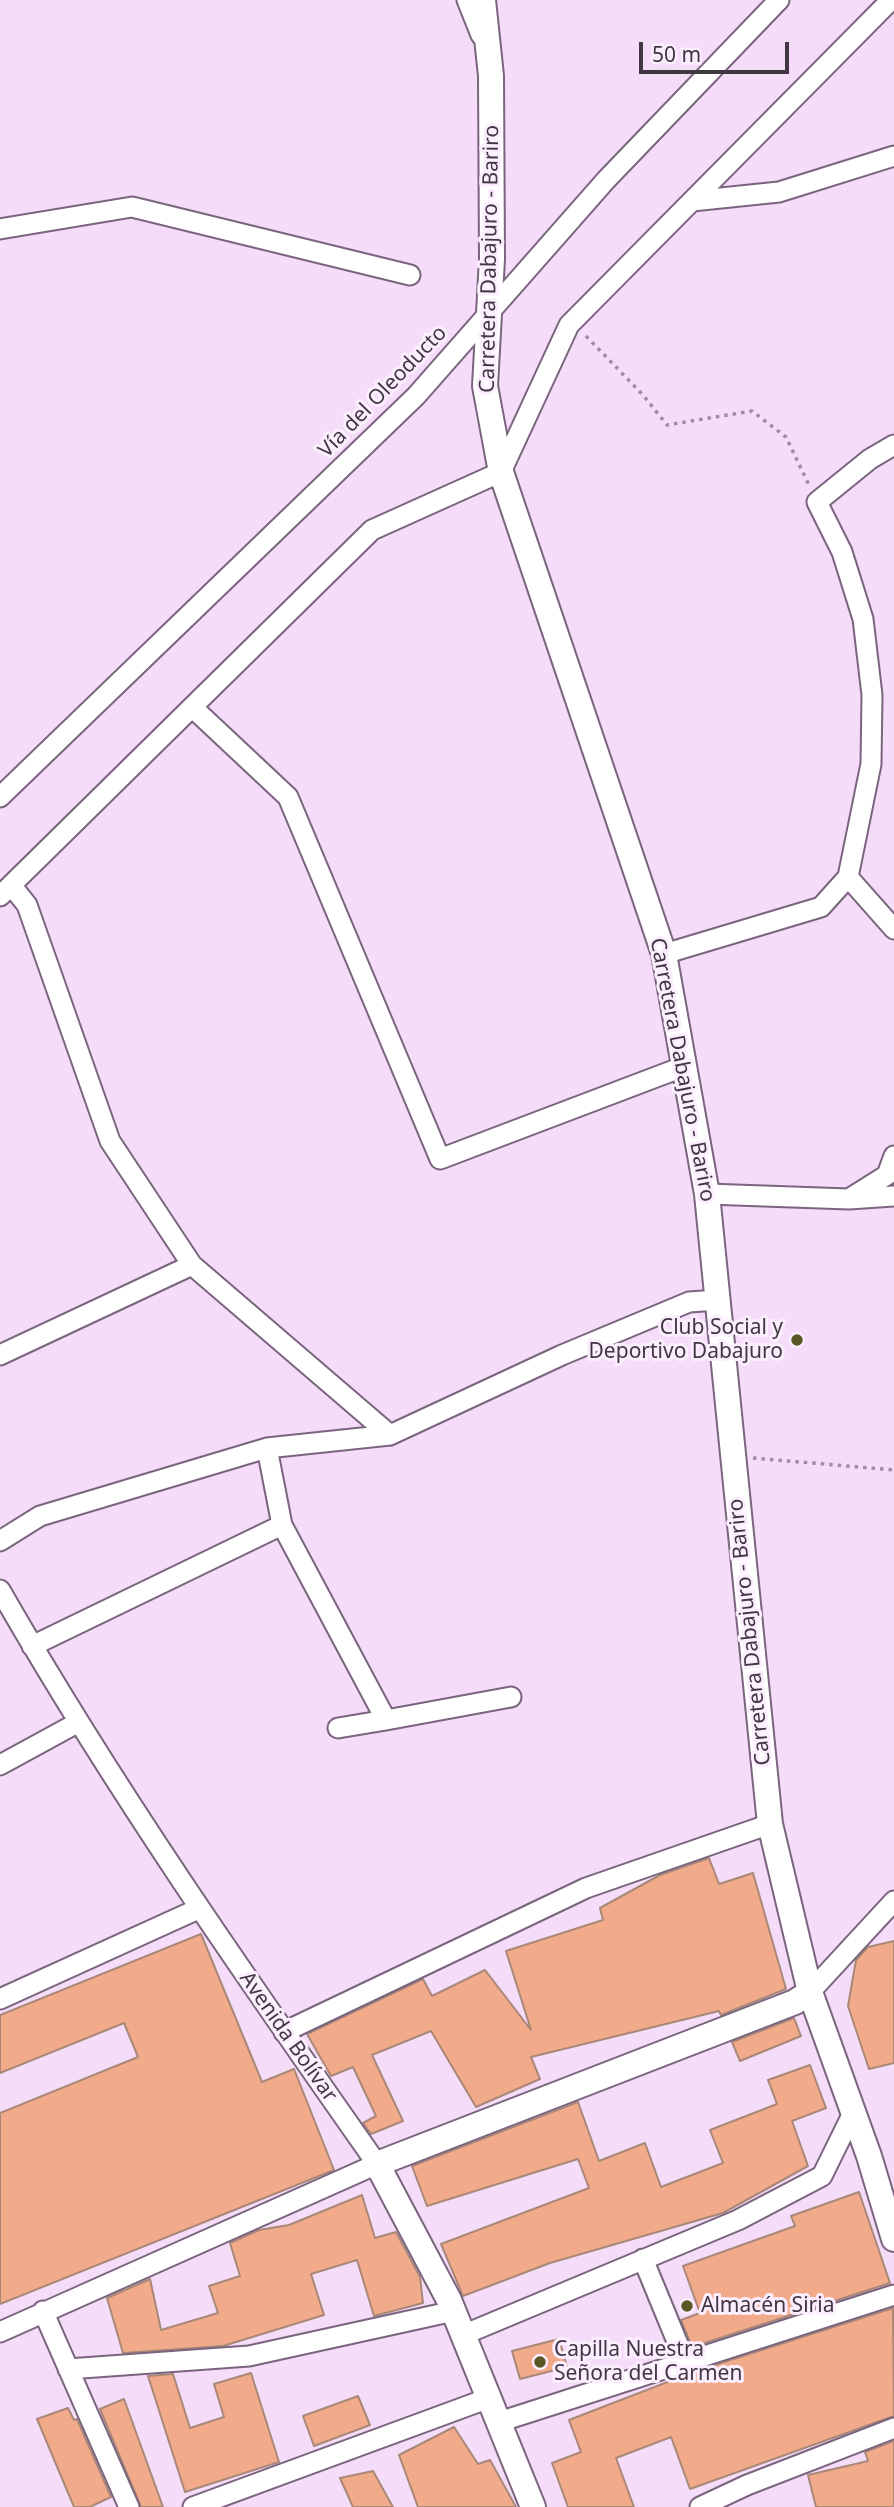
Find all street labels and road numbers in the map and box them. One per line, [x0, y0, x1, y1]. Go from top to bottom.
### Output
street label: Carretera Dabajuro - Bariro [475, 125, 505, 393]
street label: Vía del Oleoducto [314, 321, 452, 463]
street label: Carretera Dabajuro - Bariro [644, 936, 720, 1204]
street label: Carretera Dabajuro - Bariro [723, 1497, 777, 1767]
street label: Avenida Bolívar [234, 1967, 342, 2107]

